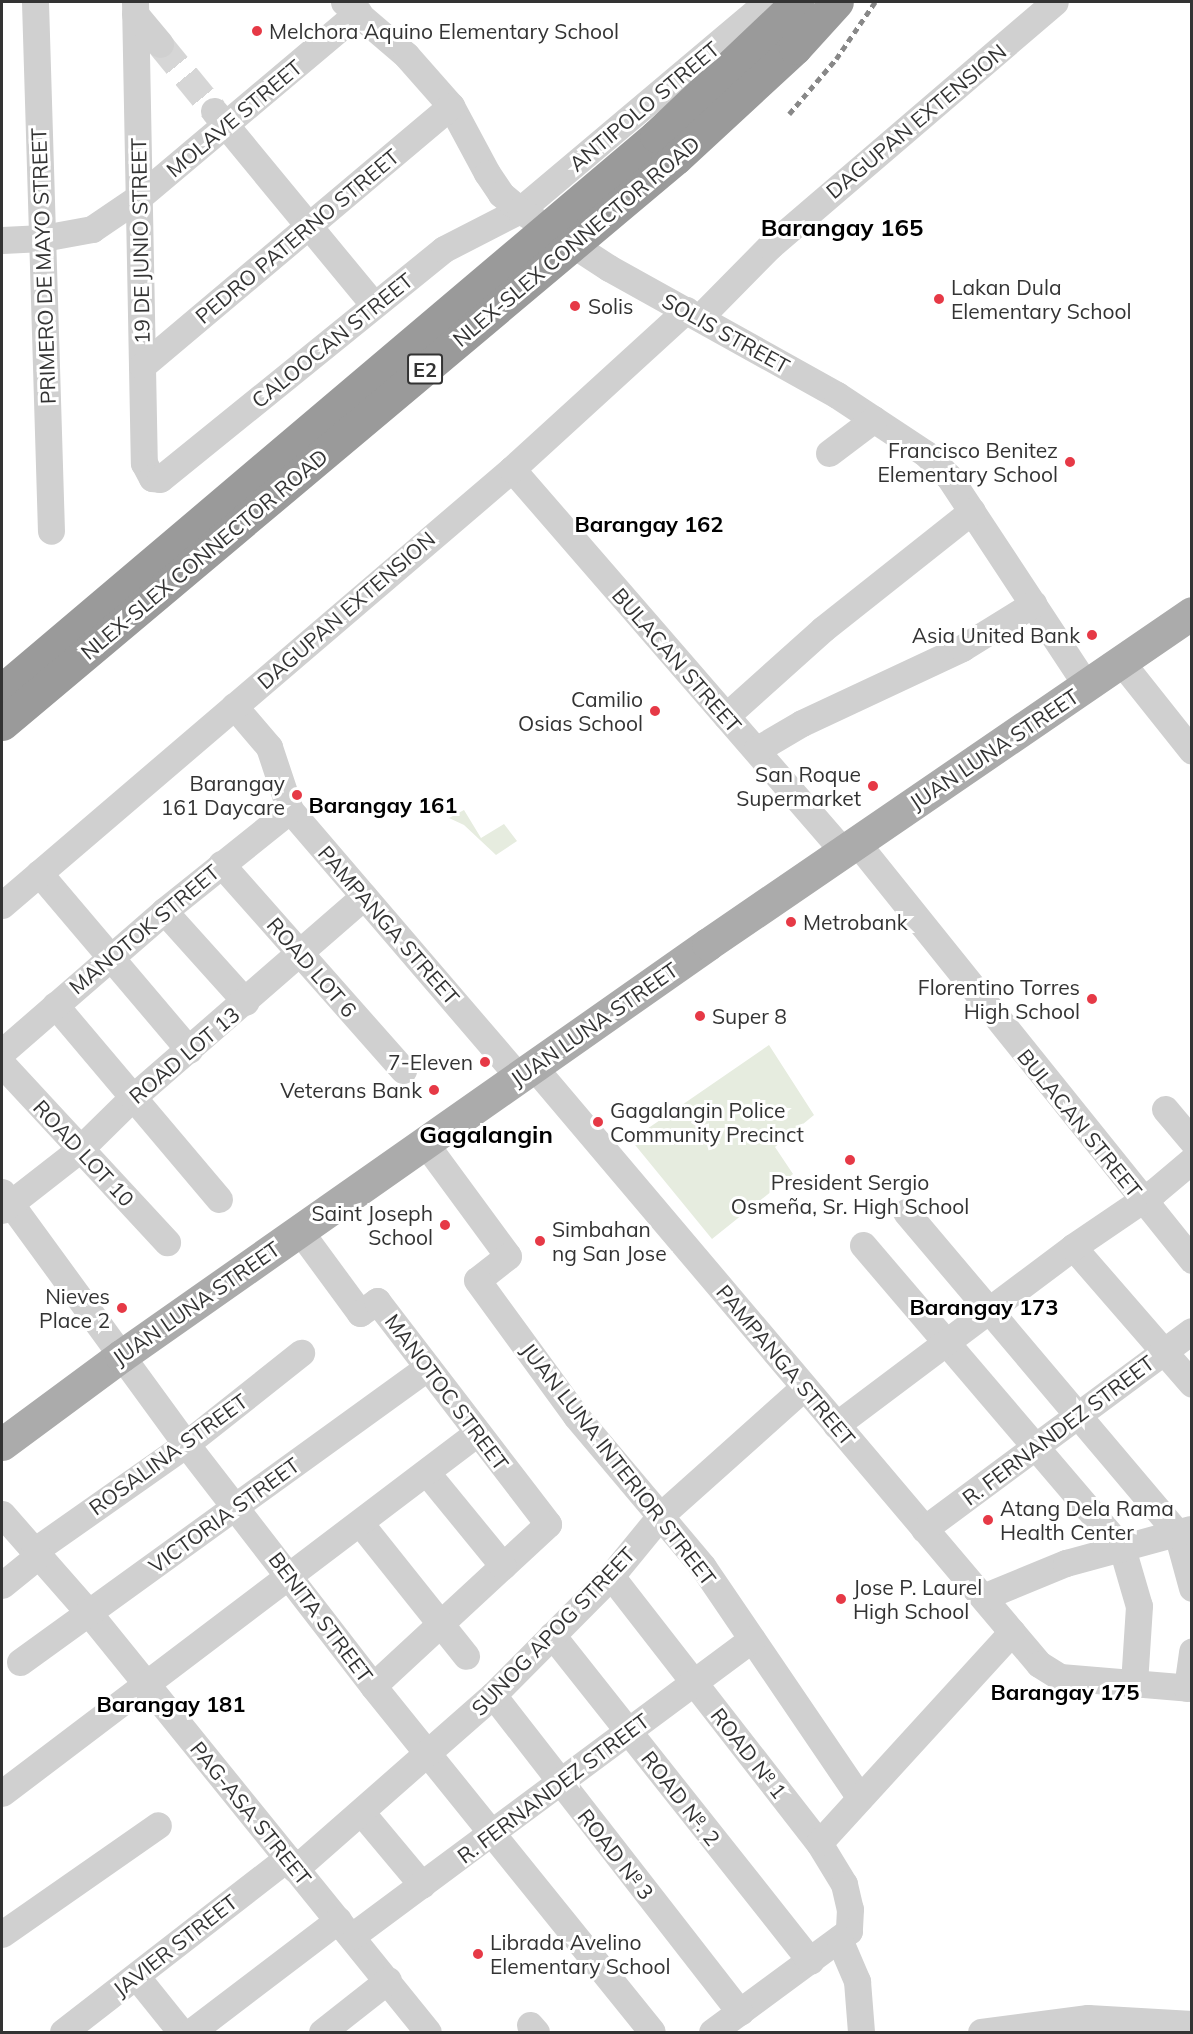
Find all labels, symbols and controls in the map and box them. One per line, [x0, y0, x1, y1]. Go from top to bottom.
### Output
place label: Melchora Aquino Elementary School [269, 18, 619, 44]
marker: Melchora Aquino Elementary School [250, 24, 264, 38]
street label: ANTIPOLO STREET [564, 36, 724, 176]
street label: DAGUPAN EXTENSION [821, 38, 1011, 204]
street label: MOLAVE STREET [161, 54, 307, 182]
street label: PRIMERO DE MAYO STREET [26, 127, 60, 405]
street label: NLEX-SLEX CONNECTOR ROAD [448, 130, 704, 352]
street label: 19 DE JUNIO STREET [126, 138, 154, 344]
street label: PEDRO PATERNO STREET [190, 143, 404, 329]
district label: Barangay 165 [761, 214, 923, 242]
street label: CALOOCAN STREET [246, 267, 418, 413]
place label: Lakan Dula Elementary School [951, 274, 1132, 324]
street label: SOLIS STREET [658, 288, 794, 378]
marker: Lakan Dula Elementary School [932, 292, 946, 306]
place label: Solis [588, 293, 633, 319]
marker: Solis [566, 297, 584, 315]
road number: E2 [407, 352, 443, 386]
place label: Francisco Benitez Elementary School [877, 437, 1058, 487]
street label: NLEX-SLEX CONNECTOR ROAD [76, 443, 332, 665]
marker: Francisco Benitez Elementary School [1063, 455, 1077, 469]
district label: Barangay 162 [574, 512, 724, 538]
street label: DAGUPAN EXTENSION [252, 526, 440, 694]
street label: BULACAN STREET [607, 582, 747, 738]
place label: Asia United Bank [912, 622, 1080, 648]
marker: Asia United Bank [1085, 628, 1099, 642]
street label: JUAN LUNA STREET [905, 683, 1083, 815]
place label: Camilio Osias School [518, 686, 643, 736]
marker: Camilio Osias School [648, 704, 662, 718]
place label: San Roque Supermarket [736, 761, 861, 811]
place label: Barangay 161 Daycare [161, 770, 285, 820]
marker: San Roque Supermarket [866, 779, 880, 793]
marker: Barangay 161 Daycare [290, 788, 304, 802]
district label: Barangay 161 [308, 793, 458, 819]
street label: PAMPANGA STREET [313, 840, 465, 1010]
street label: MANOTOK STREET [64, 859, 224, 999]
place label: Metrobank [803, 909, 908, 935]
street label: ROAD LOT 6 [262, 912, 362, 1022]
marker: Metrobank [784, 915, 798, 929]
street label: JUAN LUNA STREET [505, 957, 683, 1091]
place label: Florentino Torres High School [918, 974, 1080, 1024]
marker: Florentino Torres High School [1085, 992, 1099, 1006]
street label: ROAD LOT 13 [124, 1002, 244, 1108]
place label: Super 8 [712, 1003, 787, 1029]
marker: Super 8 [693, 1009, 707, 1023]
street label: BULACAN STREET [1012, 1044, 1148, 1202]
place label: 7-Eleven [388, 1049, 473, 1075]
marker: 7-Eleven [478, 1055, 492, 1069]
place label: Veterans Bank [280, 1077, 422, 1103]
marker: Veterans Bank [427, 1083, 441, 1097]
street label: ROAD LOT 10 [28, 1095, 140, 1211]
place label: Gagalangin Police Community Precinct [610, 1097, 804, 1147]
marker: Gagalangin Police Community Precinct [591, 1115, 605, 1129]
district label: Gagalangin [419, 1121, 553, 1149]
marker: President Sergio Osmeña, Sr. High School [843, 1153, 857, 1167]
place label: President Sergio Osmeña, Sr. High School [731, 1169, 969, 1219]
place label: Saint Joseph School [312, 1200, 433, 1250]
place label: Simbahan ng San Jose [552, 1216, 667, 1266]
marker: Saint Joseph School [438, 1218, 452, 1232]
marker: Simbahan ng San Jose [533, 1234, 547, 1248]
street label: JUAN LUNA STREET [107, 1236, 285, 1370]
street label: PAMPANGA STREET [711, 1279, 861, 1451]
place label: Nieves Place 2 [39, 1283, 110, 1333]
district label: Barangay 173 [909, 1295, 1059, 1321]
marker: Nieves Place 2 [115, 1301, 129, 1315]
street label: MANOTOC STREET [380, 1309, 514, 1475]
street label: JUAN LUNA INTERIOR STREET [516, 1338, 722, 1590]
street label: R. FERNANDEZ STREET [957, 1350, 1159, 1510]
street label: ROSALINA STREET [84, 1388, 252, 1520]
street label: VICTORIA STREET [144, 1452, 304, 1578]
place label: Atang Dela Rama Health Center [1000, 1495, 1174, 1545]
marker: Atang Dela Rama Health Center [981, 1513, 995, 1527]
street label: SUNOG APOG STREET [466, 1542, 640, 1720]
street label: BENITA STREET [264, 1547, 378, 1687]
place label: Jose P. Laurel High School [853, 1574, 982, 1624]
marker: Jose P. Laurel High School [834, 1592, 848, 1606]
district label: Barangay 175 [990, 1680, 1140, 1706]
district label: Barangay 181 [96, 1692, 246, 1718]
street label: ROAD № 1 [706, 1703, 792, 1803]
street label: R. FERNANDEZ STREET [452, 1708, 654, 1868]
street label: PAG-ASA STREET [185, 1736, 317, 1890]
street label: ROAD №. 2 [636, 1746, 726, 1850]
street label: ROAD № 3 [573, 1804, 659, 1904]
street label: JAVIER STREET [108, 1889, 242, 2001]
place label: Librada Avelino Elementary School [490, 1929, 671, 1979]
marker: Librada Avelino Elementary School [471, 1947, 485, 1961]

